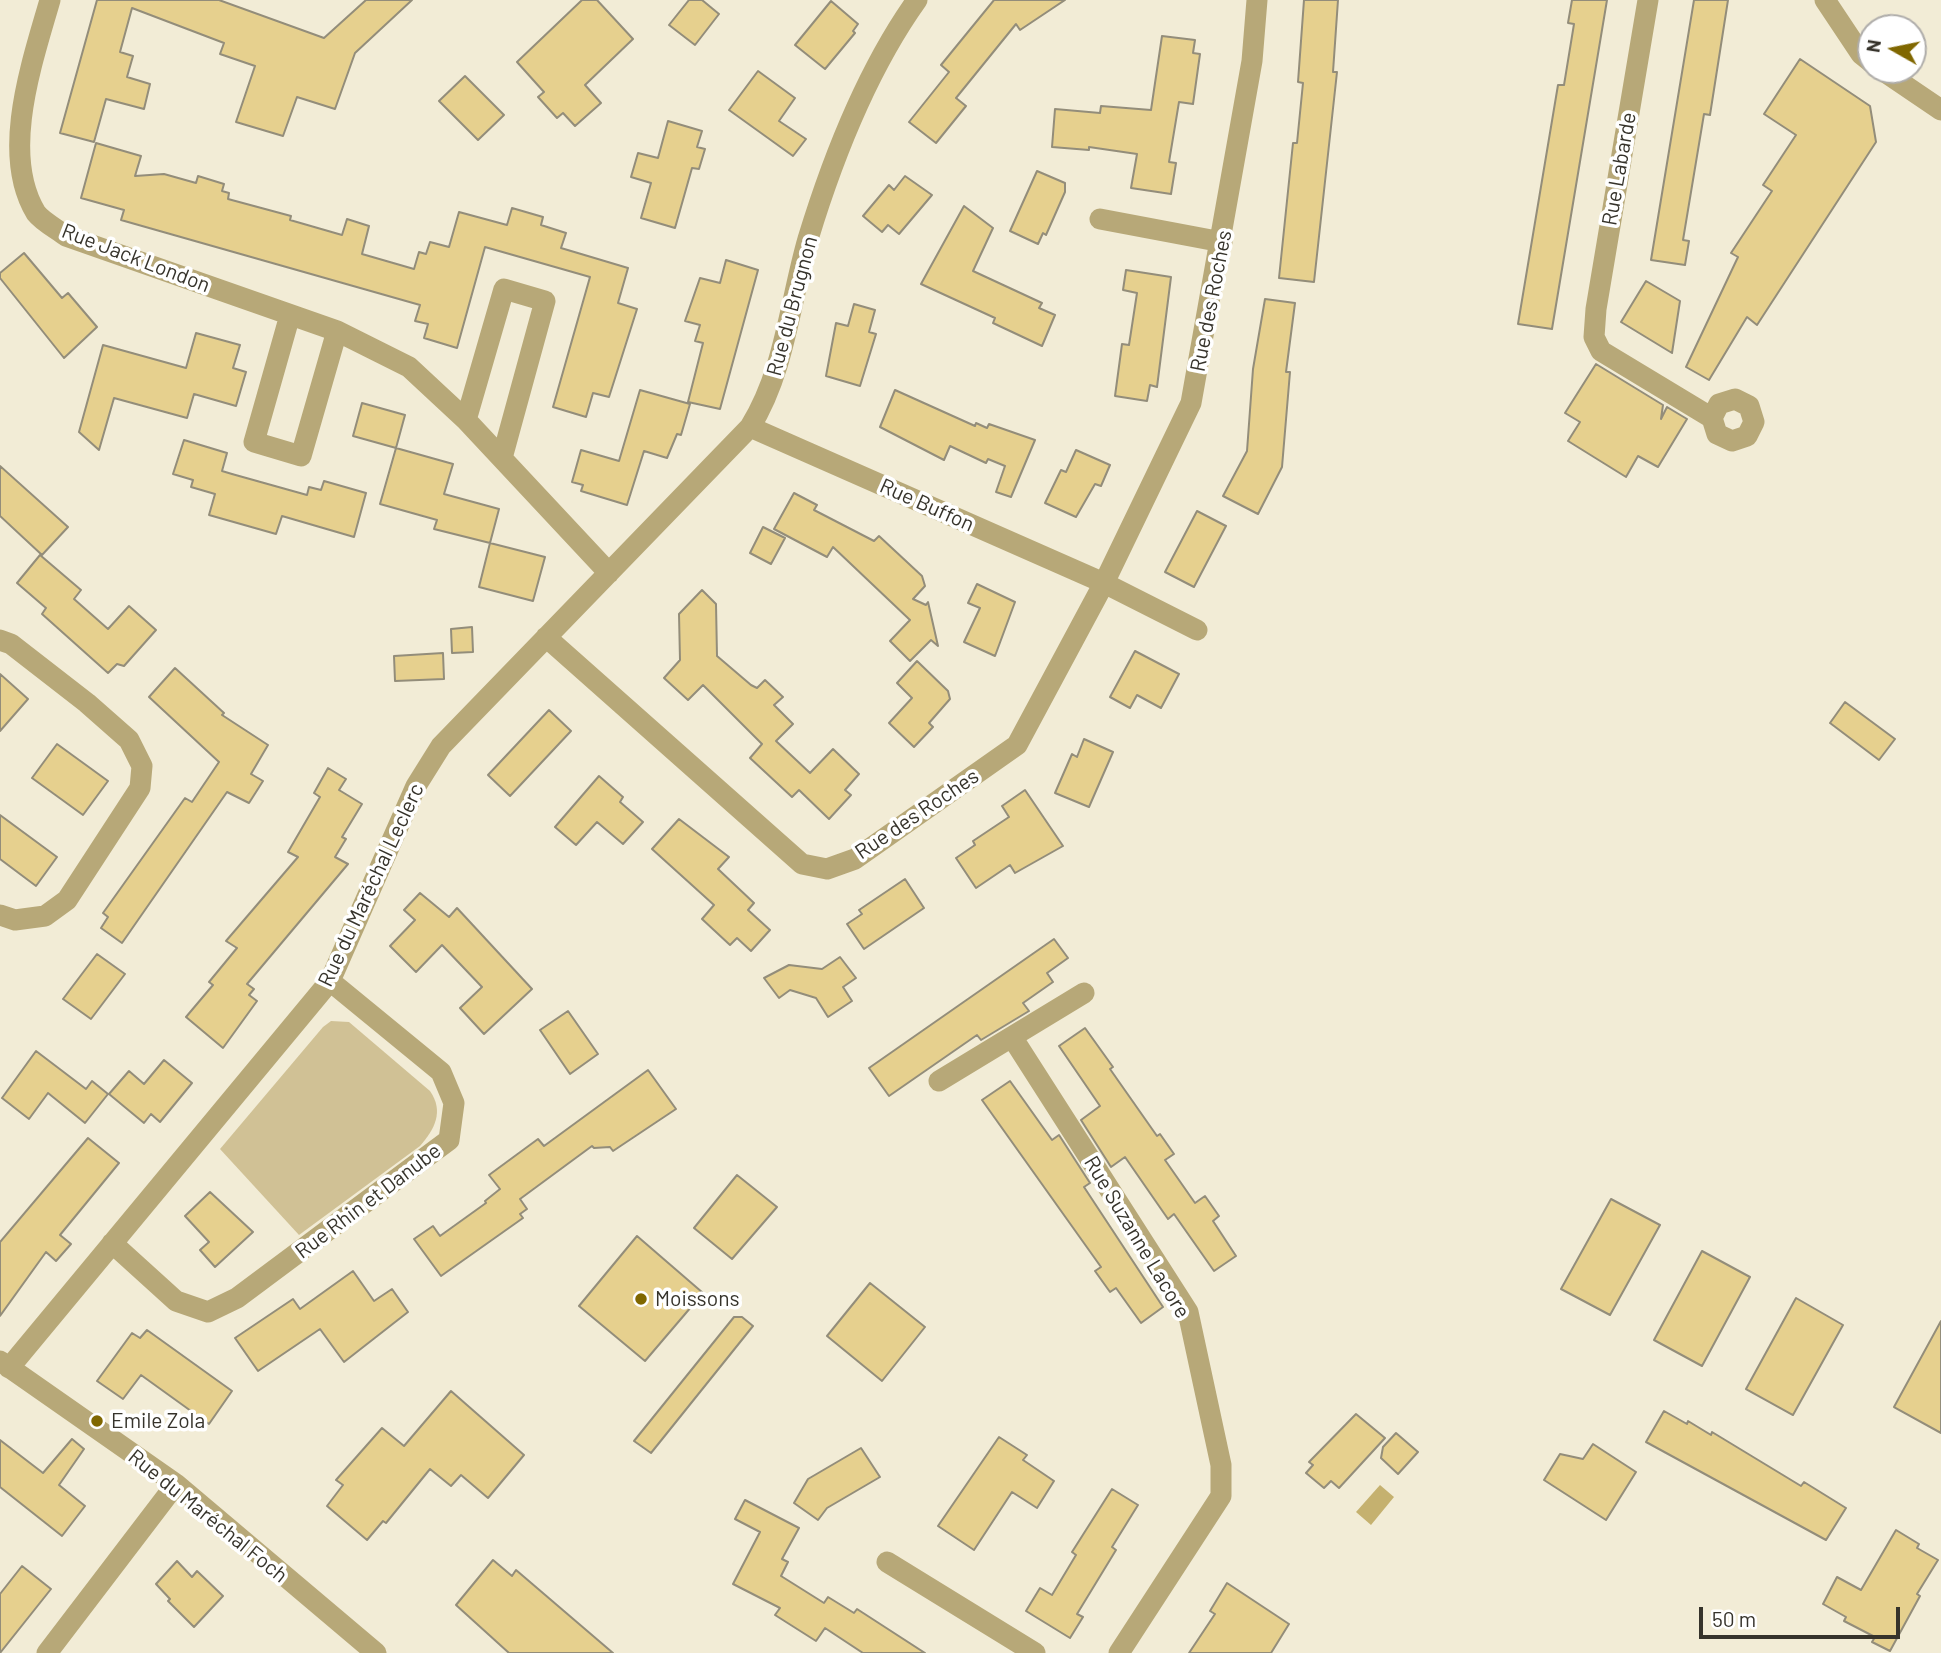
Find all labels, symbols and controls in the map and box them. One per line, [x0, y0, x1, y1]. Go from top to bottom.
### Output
north arrow [1857, 14, 1927, 84]
text: N [1860, 38, 1885, 54]
street label: Rue Labarde [1597, 110, 1641, 228]
street label: Rue Jack London [58, 218, 214, 298]
street label: Rue des Roches [1185, 228, 1237, 374]
street label: Rue du Brugnon [761, 233, 823, 379]
street label: Rue Buffon [876, 473, 978, 537]
street label: Rue des Roches [850, 763, 984, 865]
street label: Rue du Maréchal Leclerc [313, 779, 429, 991]
street label: Rue Rhin et Danube [290, 1138, 446, 1264]
street label: Rue Suzanne Lacore [1079, 1151, 1195, 1323]
place label: Moissons [655, 1286, 740, 1312]
marker: Moissons [633, 1291, 649, 1307]
place label: Emile Zola [111, 1408, 205, 1434]
marker: Emile Zola [89, 1413, 105, 1429]
street label: Rue du Maréchal Foch [123, 1444, 293, 1588]
scale bar [1703, 1594, 1904, 1638]
text: 50 m [1712, 1606, 1756, 1631]

